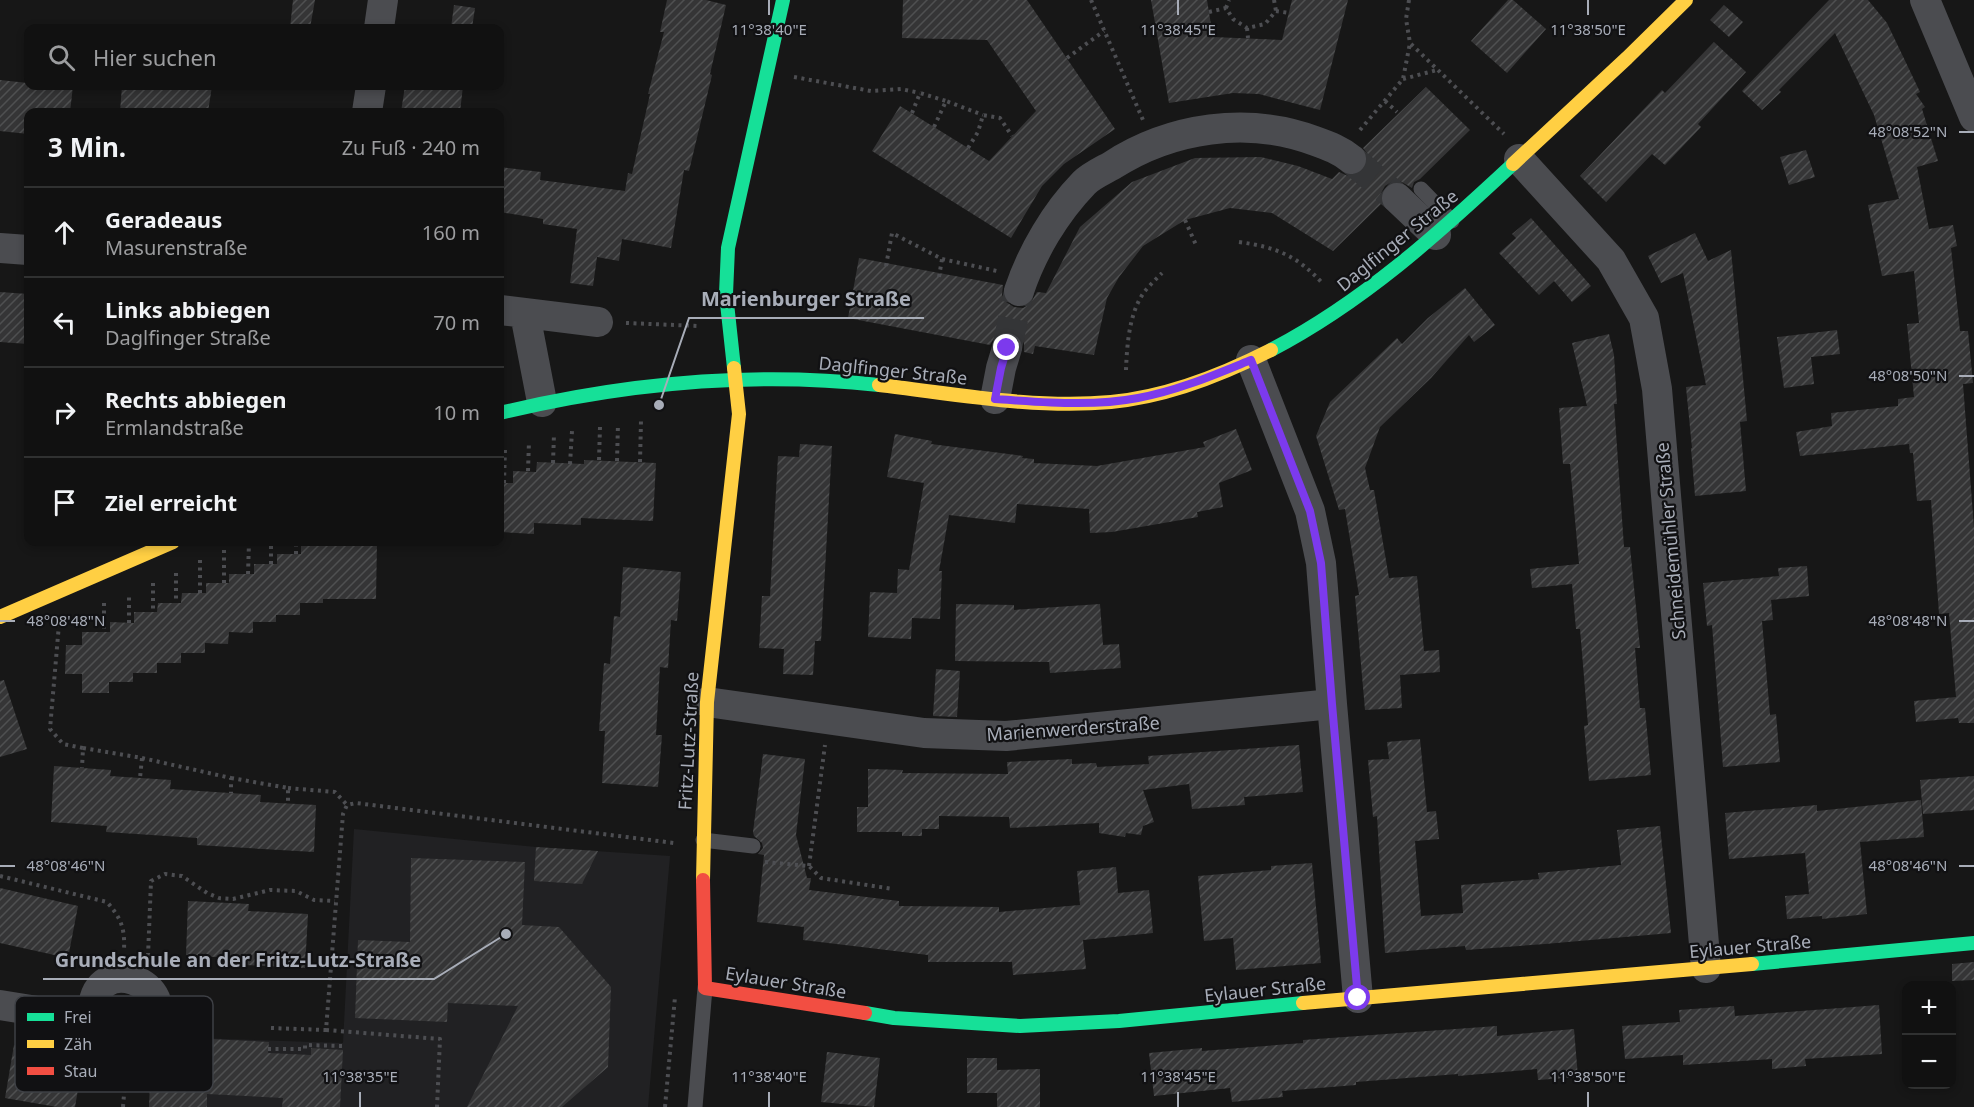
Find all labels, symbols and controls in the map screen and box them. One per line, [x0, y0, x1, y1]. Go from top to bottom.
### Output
text: 11°38'40"E [731, 19, 807, 39]
text: 11°38'45"E [1140, 19, 1216, 39]
text: 11°38'50"E [1550, 19, 1626, 39]
search box [24, 24, 504, 90]
icon: search [45, 41, 78, 74]
text: Hier suchen [93, 42, 217, 72]
text: 48°08'52"N [1869, 121, 1947, 141]
text: 3 Min. [48, 129, 126, 165]
text: Zu Fuß · 240 m [342, 134, 480, 161]
street label: Daglfinger Straße [1331, 184, 1463, 296]
text: Geradeaus [105, 204, 222, 234]
icon: ahead [48, 216, 81, 249]
text: 160 m [422, 219, 480, 246]
text: Masurenstraße [105, 234, 248, 261]
callout: Marienburger Straße [689, 280, 924, 318]
text: Marienburger Straße [701, 285, 911, 312]
text: Links abbiegen [105, 294, 271, 324]
icon: left [48, 306, 81, 339]
text: 70 m [433, 309, 480, 336]
text: Daglfinger Straße [105, 324, 271, 351]
route end [993, 334, 1019, 360]
street label: Daglfinger Straße [817, 350, 969, 390]
text: 48°08'50"N [1869, 365, 1947, 385]
text: Rechts abbiegen [105, 384, 287, 414]
icon: right [48, 396, 81, 429]
text: 10 m [433, 399, 480, 426]
text: Ermlandstraße [105, 414, 244, 441]
street label: Schneidemühler Straße [1649, 441, 1691, 641]
icon: arrive [48, 486, 81, 519]
text: Ziel erreicht [105, 487, 237, 517]
text: 48°08'48"N [27, 610, 105, 630]
text: 48°08'48"N [1869, 610, 1947, 630]
street label: Fritz-Lutz-Straße [672, 671, 704, 811]
street label: Marienwerderstraße [986, 710, 1160, 746]
text: 48°08'46"N [27, 855, 105, 875]
text: 48°08'46"N [1869, 855, 1947, 875]
street label: Eylauer Straße [1688, 929, 1812, 963]
callout: Grundschule an der Fritz-Lutz-Straße [43, 941, 434, 979]
text: Grundschule an der Fritz-Lutz-Straße [55, 946, 421, 973]
street label: Eylauer Straße [724, 961, 848, 1003]
street label: Eylauer Straße [1203, 971, 1327, 1007]
map controls [1902, 981, 1956, 1089]
button: + [1902, 981, 1956, 1035]
route start [1344, 984, 1370, 1010]
legend [15, 996, 213, 1092]
text: Frei [64, 1006, 92, 1028]
text: Zäh [64, 1033, 92, 1055]
button: − [1902, 1035, 1956, 1089]
text: Stau [64, 1060, 97, 1082]
text: 11°38'35"E [322, 1066, 398, 1086]
text: 11°38'40"E [731, 1066, 807, 1086]
text: 11°38'45"E [1140, 1066, 1216, 1086]
text: 11°38'50"E [1550, 1066, 1626, 1086]

